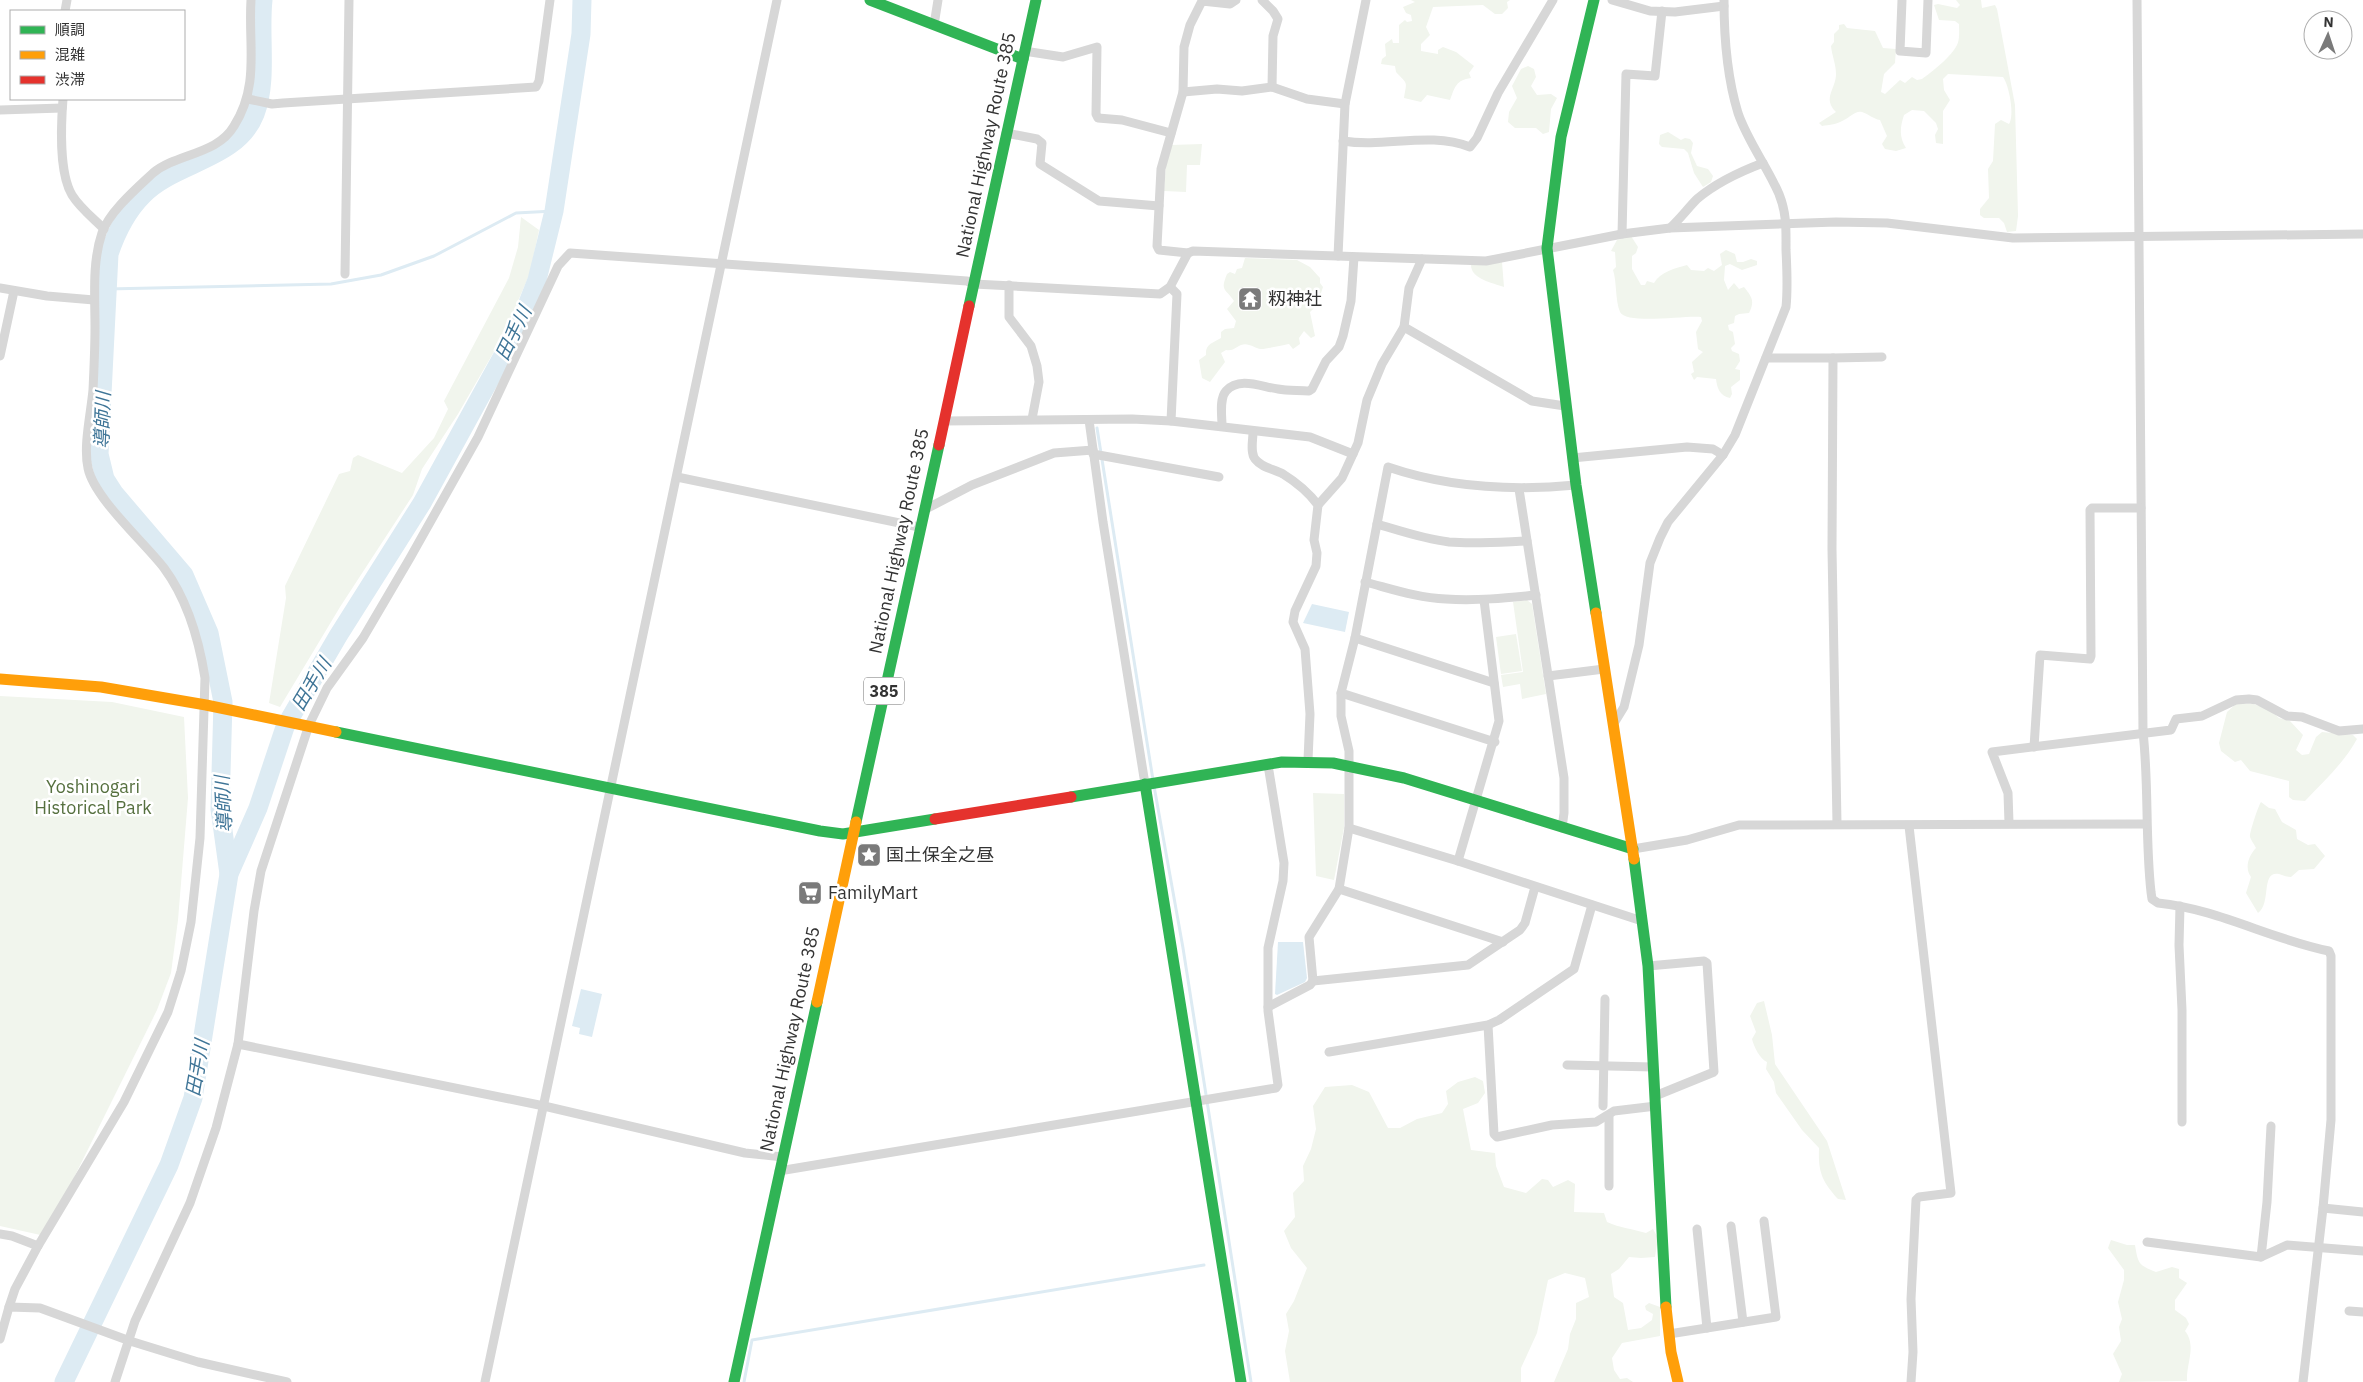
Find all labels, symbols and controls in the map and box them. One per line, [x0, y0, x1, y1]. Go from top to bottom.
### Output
legend [10, 10, 185, 100]
north arrow [2303, 10, 2353, 60]
text: N [2323, 13, 2334, 31]
text: 順調 [55, 20, 85, 39]
street label: National Highway Route 385 [950, 30, 1021, 260]
text: 混雑 [55, 45, 85, 64]
text: 渋滞 [55, 70, 85, 89]
temple icon: 籾神社 [1237, 286, 1263, 312]
place label: 籾神社 [1268, 287, 1322, 310]
water label: 田手川 [490, 300, 537, 364]
water label: 導師川 [89, 389, 115, 449]
street label: National Highway Route 385 [863, 426, 934, 656]
water label: 田手川 [286, 652, 337, 715]
road number: 385 [864, 678, 904, 704]
water label: 導師川 [209, 773, 236, 833]
park label: Yoshinogari Historical Park [34, 775, 152, 819]
place icon: 国土保全之昼 [856, 842, 882, 868]
place label: 国土保全之昼 [886, 843, 994, 866]
supermarket icon: FamilyMart [797, 880, 823, 906]
place label: FamilyMart [828, 881, 918, 904]
street label: National Highway Route 385 [754, 924, 825, 1154]
water label: 田手川 [180, 1036, 214, 1098]

